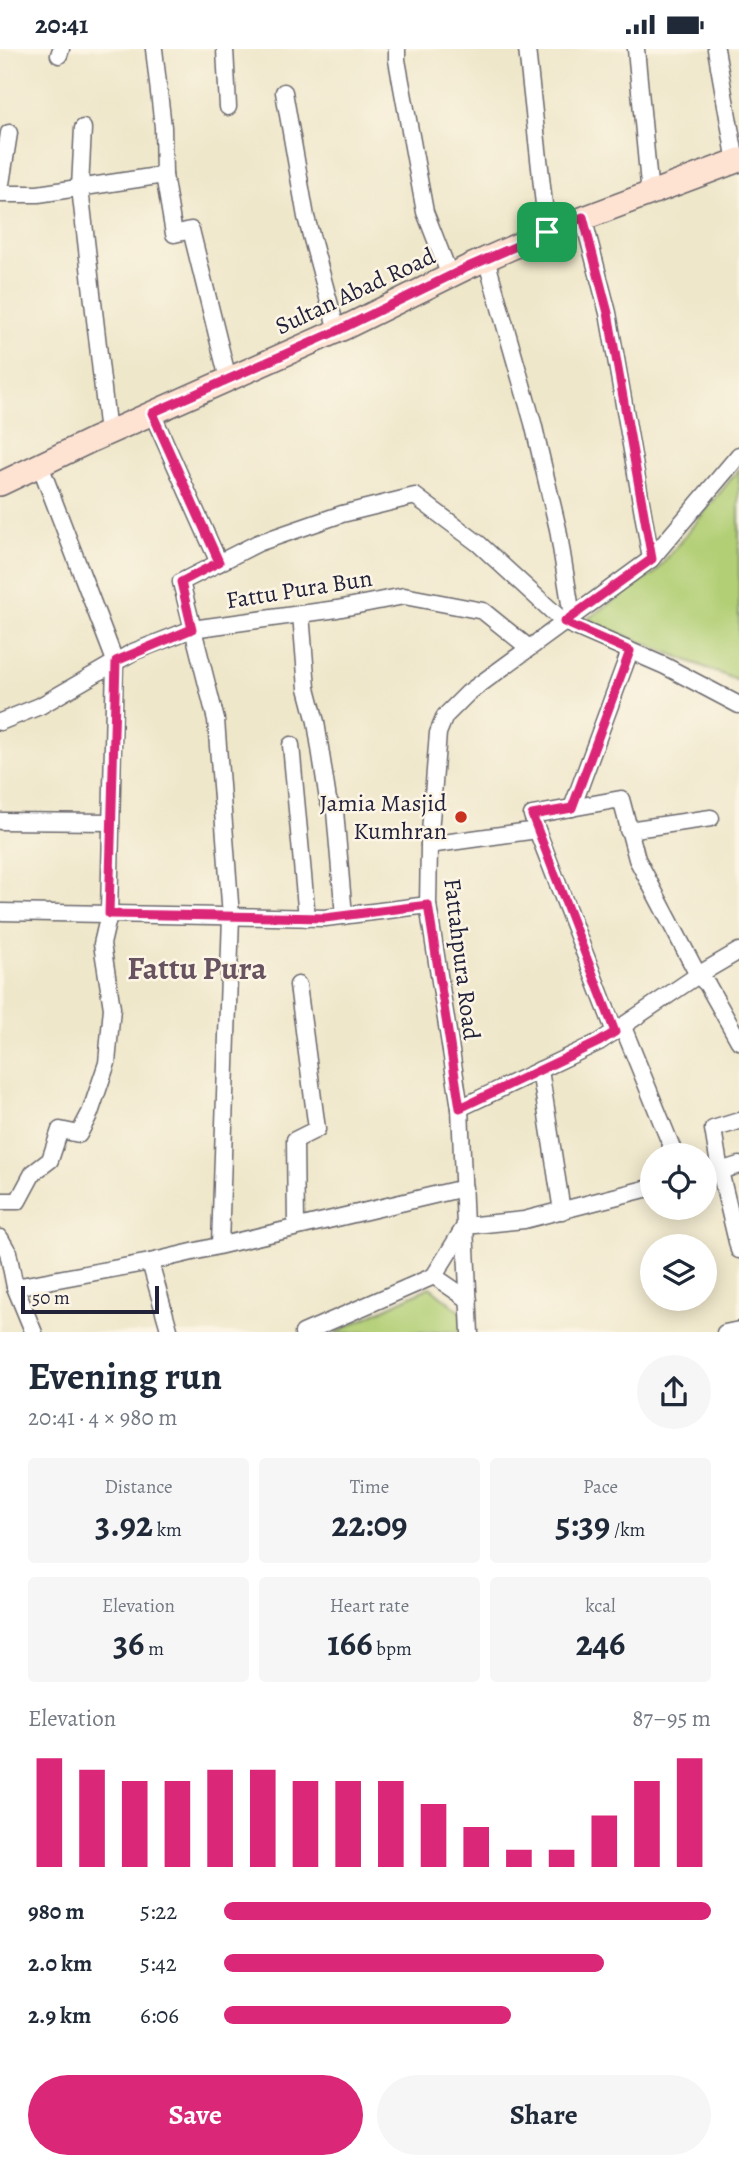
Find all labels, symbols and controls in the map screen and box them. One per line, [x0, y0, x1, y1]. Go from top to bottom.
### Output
text: 20:41 [35, 7, 88, 42]
pin [517, 202, 577, 262]
icon: arrive [528, 213, 566, 251]
street label: Sultan Abad Road [270, 240, 440, 342]
street label: Fattu Pura Bun [224, 562, 374, 616]
place label: Jamia Masjid Kumhran [319, 787, 447, 847]
marker: Jamia Masjid Kumhran [453, 809, 469, 825]
street label: Fattahpura Road [436, 876, 488, 1042]
district label: Fattu Pura [127, 946, 267, 990]
map controls [640, 1143, 717, 1311]
button: locate [640, 1143, 717, 1220]
button: layers [640, 1234, 717, 1311]
scale bar [21, 1283, 159, 1315]
text: 50 m [32, 1285, 70, 1311]
text: Evening run [28, 1350, 222, 1402]
button: share [637, 1355, 711, 1429]
text: 20:41 · 4 × 980 m [28, 1402, 177, 1433]
text: Distance [104, 1474, 173, 1500]
text: Time [350, 1474, 389, 1500]
text: Pace [583, 1474, 618, 1500]
text: 3.92 [95, 1500, 153, 1548]
text: 22:09 [332, 1500, 407, 1548]
text: 5:39 [556, 1500, 610, 1548]
text: km [153, 1517, 182, 1543]
text: /km [610, 1517, 645, 1543]
text: Elevation [102, 1593, 175, 1619]
text: Heart rate [330, 1593, 409, 1619]
text: kcal [585, 1593, 616, 1619]
text: 36 [113, 1619, 144, 1667]
text: 166 [327, 1619, 372, 1667]
text: 246 [576, 1619, 625, 1667]
text: m [144, 1636, 164, 1662]
text: bpm [372, 1636, 412, 1662]
text: Elevation [28, 1703, 116, 1734]
text: 87–95 m [632, 1703, 711, 1734]
text: 980 m [28, 1896, 85, 1927]
text: 5:22 [140, 1896, 177, 1927]
text: 2.0 km [28, 1948, 92, 1979]
text: 5:42 [140, 1948, 177, 1979]
text: 2.9 km [28, 2000, 91, 2031]
text: 6:06 [140, 2000, 179, 2031]
button: Save [28, 2075, 363, 2155]
button: Share [377, 2075, 711, 2155]

